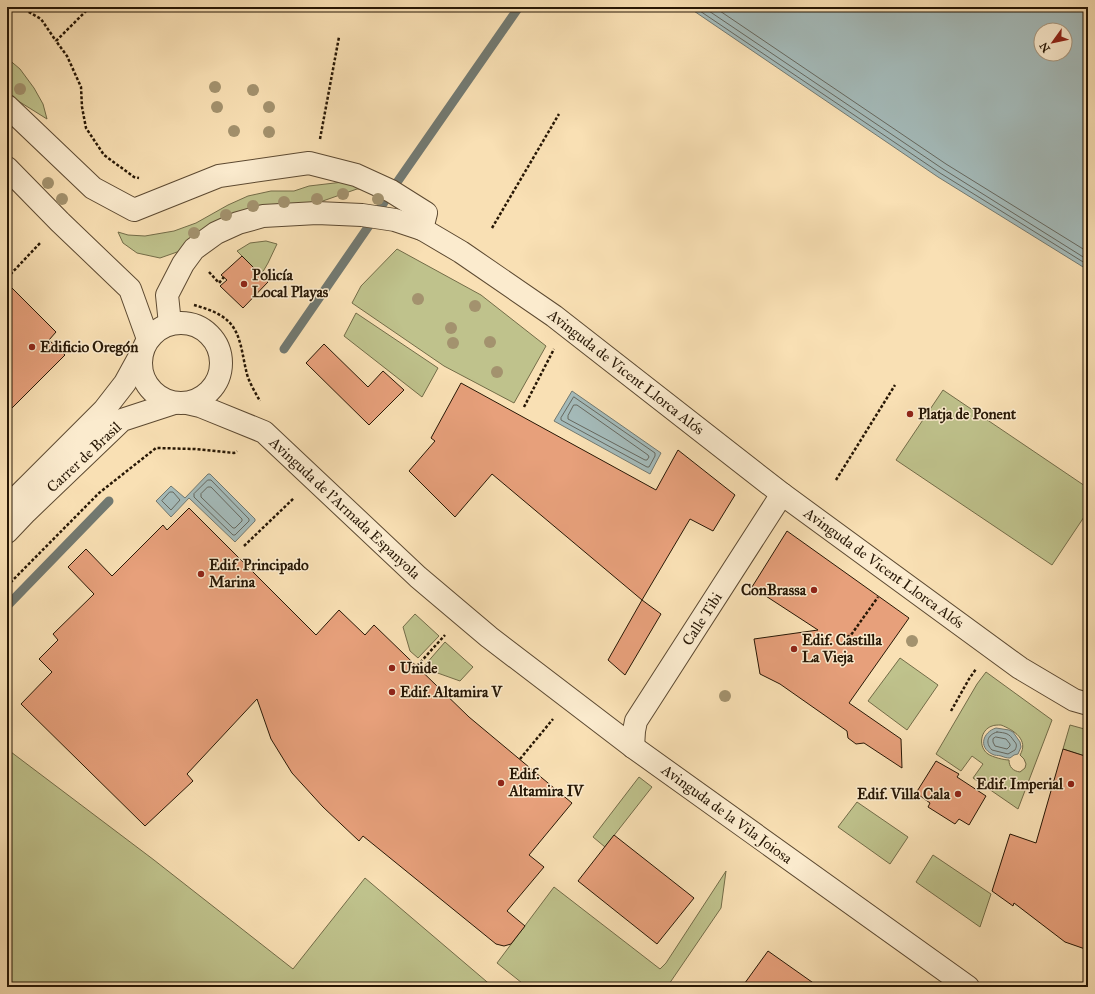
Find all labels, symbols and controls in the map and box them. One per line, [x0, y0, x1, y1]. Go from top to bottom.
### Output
north arrow [1033, 22, 1073, 62]
text: N [1037, 39, 1053, 55]
place label: Policía Local Playas [252, 266, 329, 302]
marker: Policía Local Playas [239, 279, 249, 289]
street label: Avinguda de Vicent Llorca Alós [543, 305, 708, 439]
place label: Edificio Oregón [40, 338, 139, 357]
marker: Edificio Oregón [27, 342, 37, 352]
place label: Platja de Ponent [918, 405, 1017, 424]
marker: Platja de Ponent [905, 409, 915, 419]
street label: Carrer de Brasil [43, 417, 126, 496]
street label: Avinguda de l'Armada Espanyola [265, 433, 425, 583]
street label: Avinguda de Vicent Llorca Alós [800, 503, 968, 632]
place label: Edif. Principado Marina [209, 556, 309, 591]
marker: Edif. Principado Marina [196, 569, 206, 579]
place label: ConBrassa [741, 581, 807, 599]
marker: ConBrassa [809, 585, 819, 595]
street label: Calle Tibi [678, 589, 726, 649]
place label: Edif. Castilla La Vieja [802, 631, 882, 667]
marker: Edif. Castilla La Vieja [789, 644, 799, 654]
place label: Unide [400, 659, 438, 677]
marker: Unide [387, 663, 397, 673]
place label: Edif. Altamira V [400, 683, 503, 701]
marker: Edif. Altamira V [387, 687, 397, 697]
street label: Avinguda de la Vila Joiosa [657, 760, 796, 869]
place label: Edif. Altamira IV [508, 765, 585, 800]
place label: Edif. Imperial [976, 775, 1064, 794]
marker: Edif. Altamira IV [496, 778, 506, 788]
marker: Edif. Imperial [1066, 779, 1076, 789]
place label: Edif. Villa Cala [857, 785, 951, 803]
marker: Edif. Villa Cala [953, 789, 963, 799]

